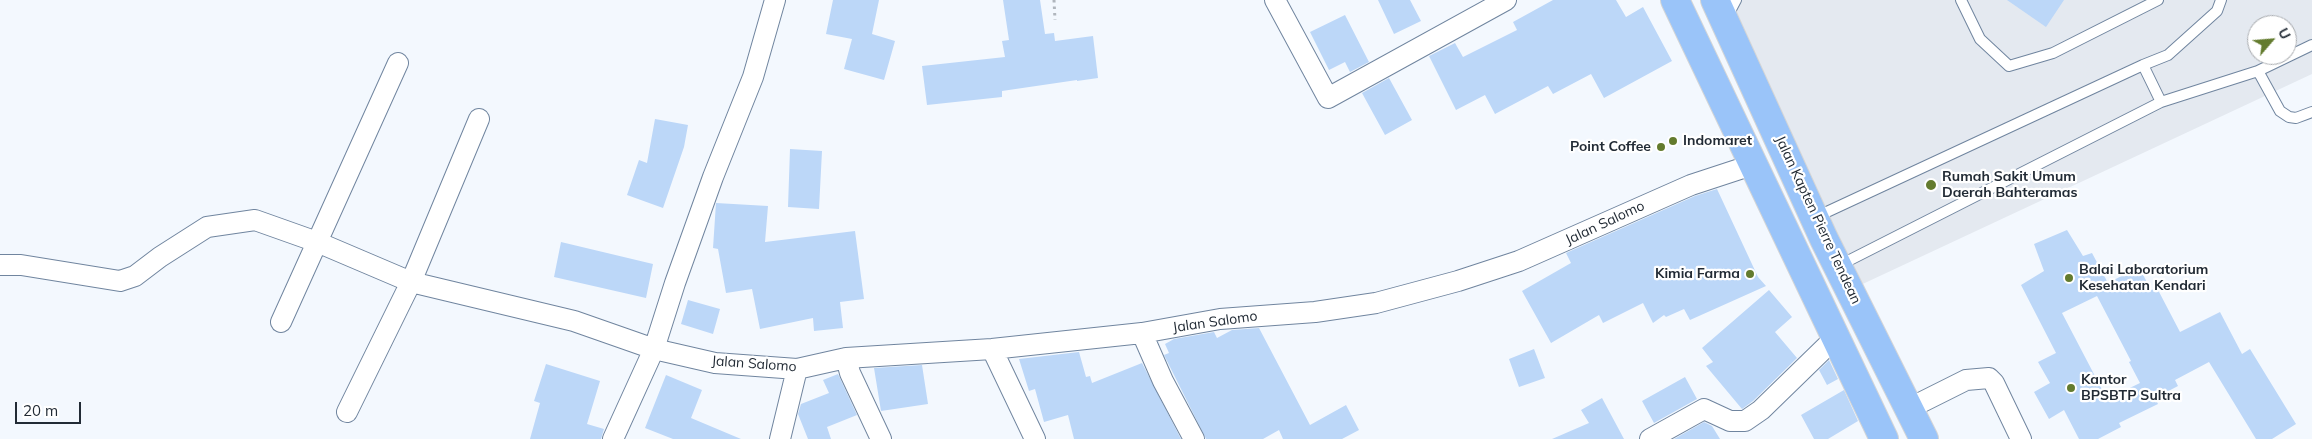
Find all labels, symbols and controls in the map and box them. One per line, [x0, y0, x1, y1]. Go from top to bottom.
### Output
north arrow [2247, 15, 2297, 65]
text: U [2274, 25, 2295, 42]
place label: Indomaret [1683, 133, 1752, 149]
street label: Jalan Kapten Pierre Tendean [1772, 133, 1864, 307]
marker: Indomaret [1667, 135, 1679, 147]
place label: Point Coffee [1570, 139, 1651, 155]
marker: Point Coffee [1655, 141, 1667, 153]
place label: Rumah Sakit Umum Daerah Bahteramas [1942, 169, 2077, 202]
marker: Rumah Sakit Umum Daerah Bahteramas [1924, 178, 1938, 192]
street label: Jalan Salomo [1563, 197, 1647, 249]
place label: Balai Laboratorium Kesehatan Kendari [2079, 262, 2208, 294]
place label: Kimia Farma [1655, 266, 1740, 282]
marker: Kimia Farma [1744, 268, 1756, 280]
marker: Balai Laboratorium Kesehatan Kendari [2063, 272, 2075, 284]
street label: Jalan Salomo [1172, 308, 1258, 336]
street label: Jalan Salomo [711, 353, 797, 375]
place label: Kantor BPSBTP Sultra [2081, 372, 2181, 404]
marker: Kantor BPSBTP Sultra [2065, 382, 2077, 394]
scale bar [18, 392, 84, 424]
text: 20 m [23, 401, 58, 420]

